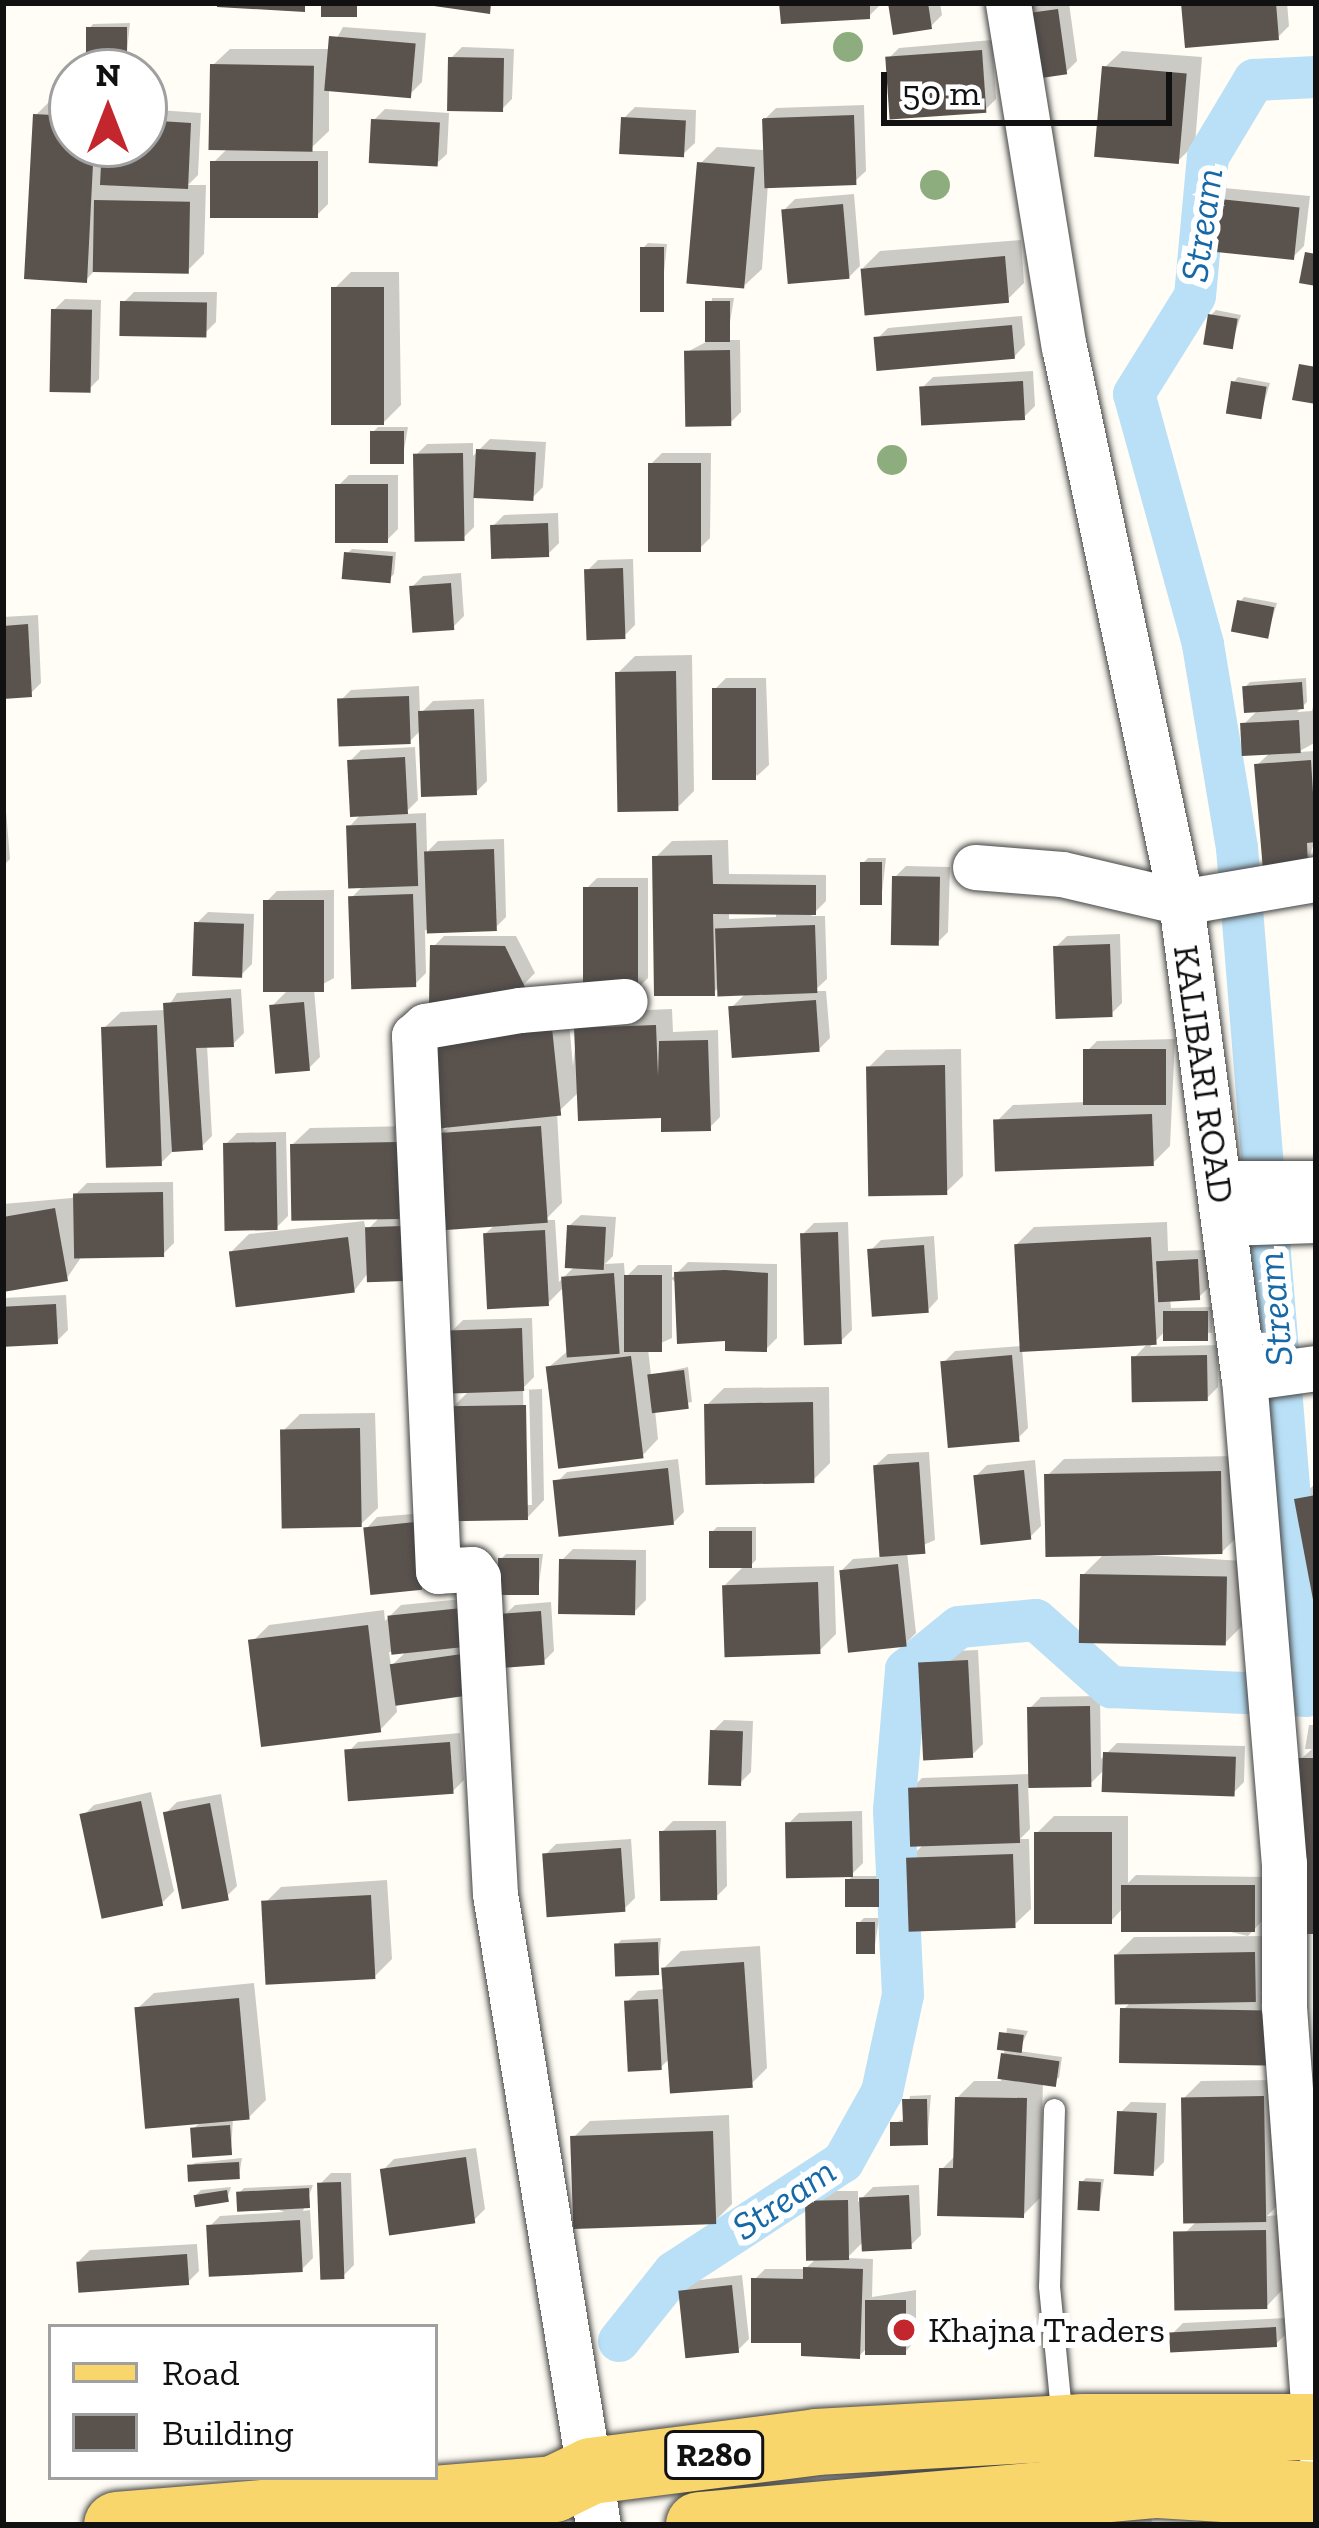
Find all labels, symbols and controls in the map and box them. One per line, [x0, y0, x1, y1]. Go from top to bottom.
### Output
north arrow [48, 48, 168, 168]
scale bar [887, 48, 1178, 122]
text: N [95, 55, 121, 94]
text: 50 m [902, 71, 980, 114]
water label: Stream [1171, 165, 1233, 285]
street label: KALIBARI ROAD [1165, 942, 1243, 1206]
water label: Stream [1247, 1250, 1303, 1368]
water label: Stream [723, 2148, 845, 2250]
place label: Khajna Traders [928, 2308, 1166, 2352]
marker: Khajna Traders [891, 2317, 917, 2343]
legend [48, 2324, 438, 2480]
text: Road [162, 2351, 239, 2394]
text: Building [162, 2411, 294, 2454]
road number: R280 [663, 2428, 765, 2482]

